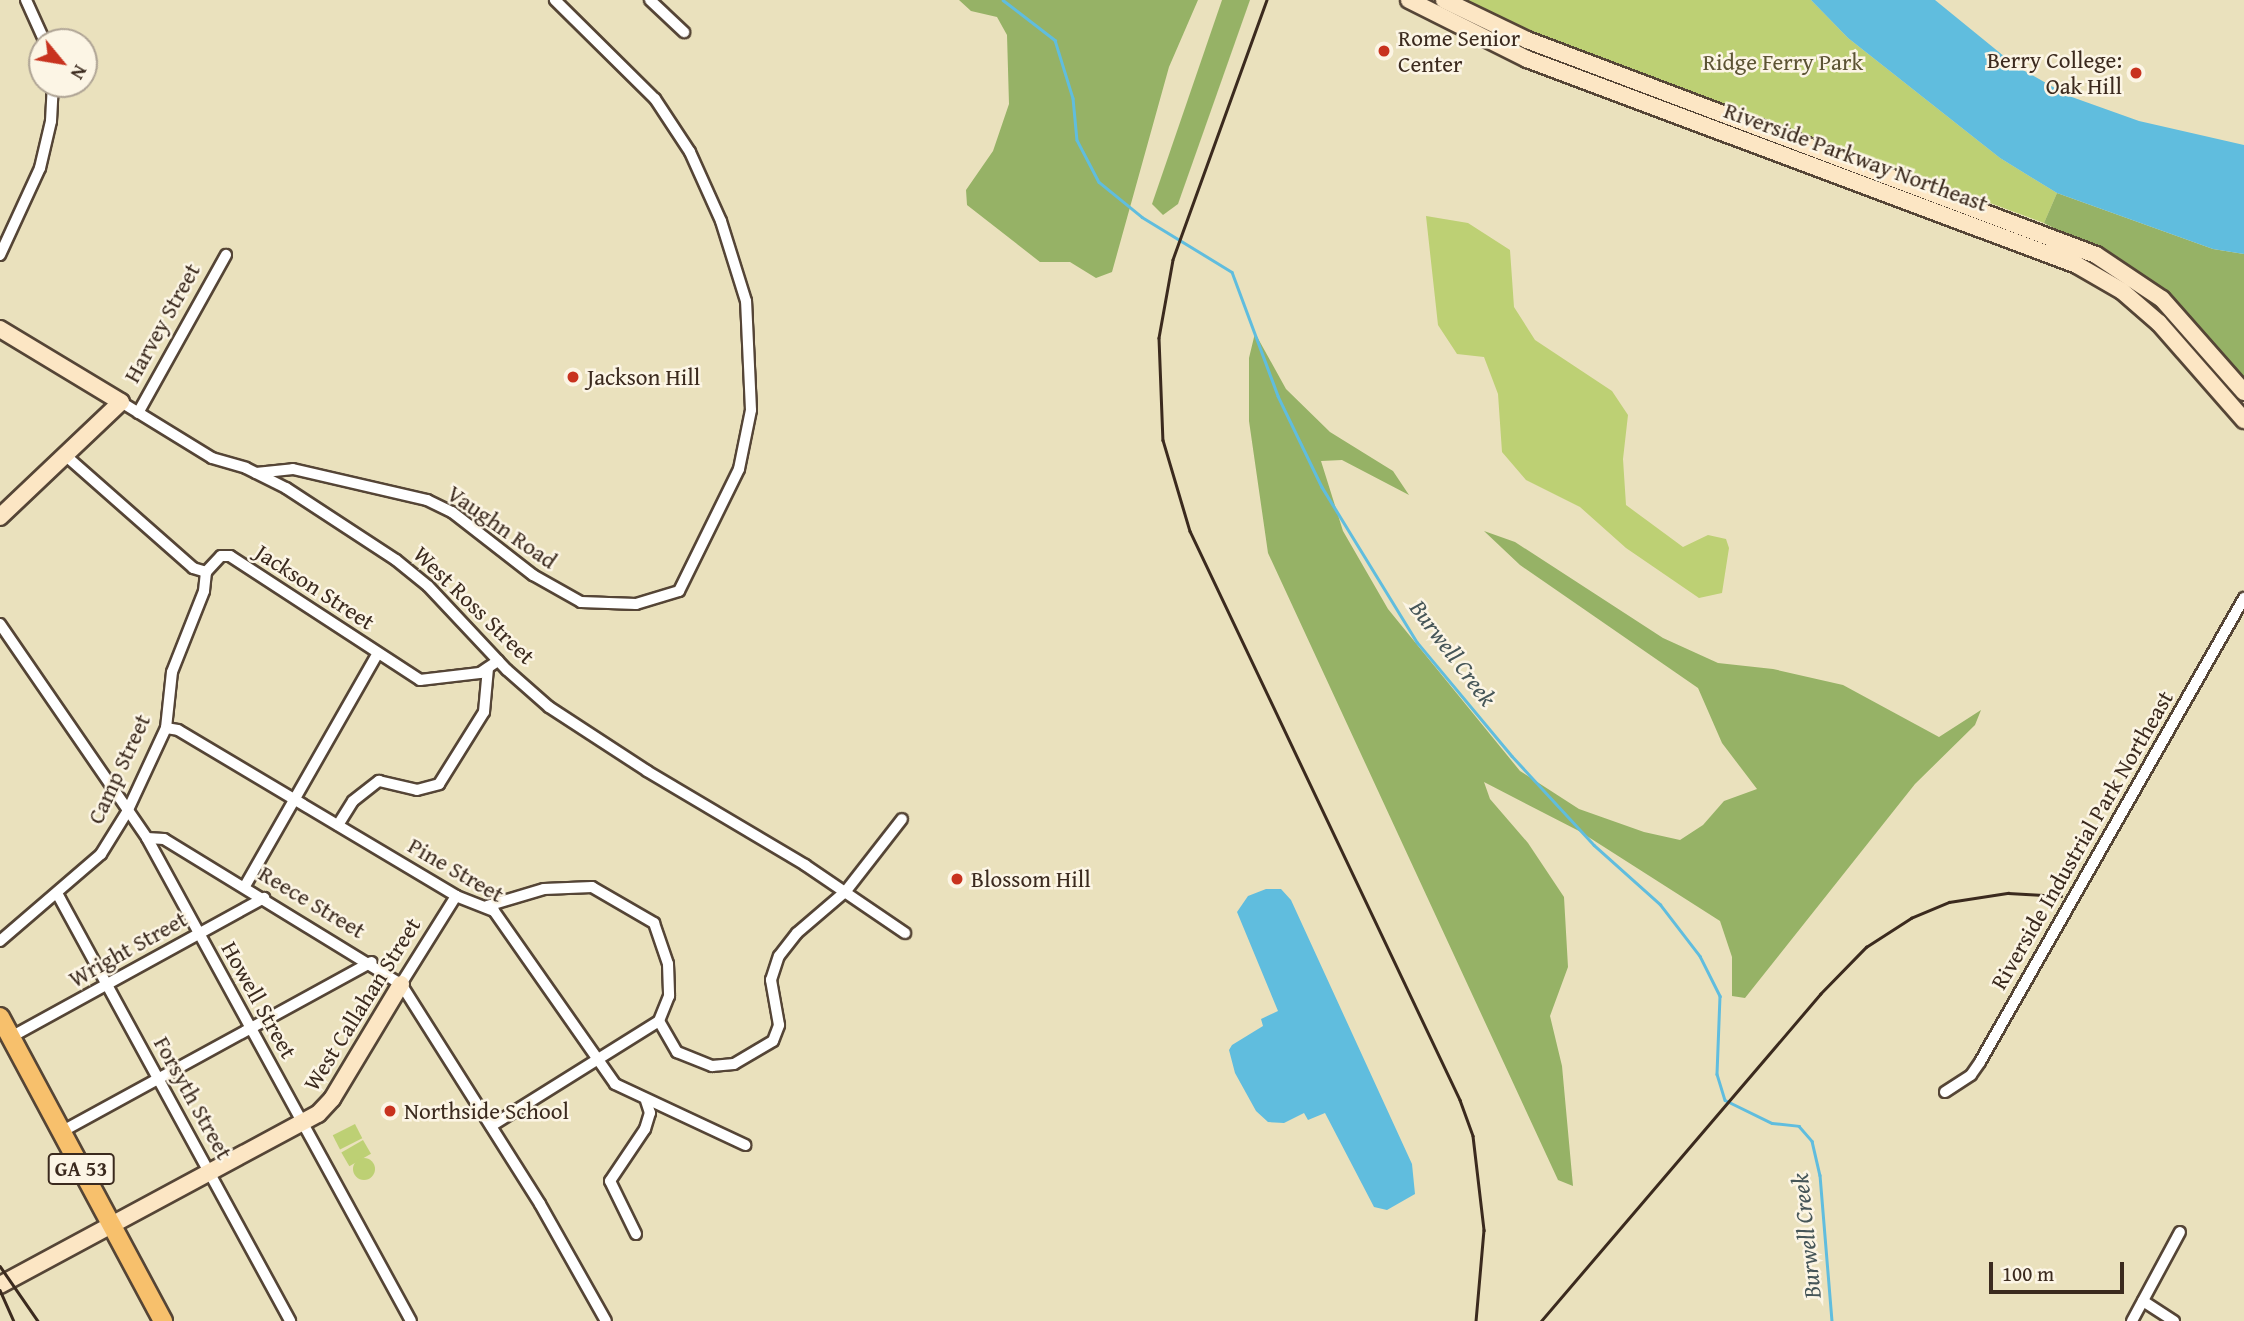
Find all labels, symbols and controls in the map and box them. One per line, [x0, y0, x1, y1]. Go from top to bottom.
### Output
place label: Rome Senior Center [1398, 24, 1520, 78]
north arrow [28, 28, 98, 98]
marker: Rome Senior Center [1376, 43, 1392, 59]
place label: Berry College: Oak Hill [1987, 46, 2122, 100]
park label: Ridge Ferry Park [1703, 48, 1863, 76]
text: N [64, 60, 95, 85]
marker: Berry College: Oak Hill [2128, 65, 2144, 81]
street label: Riverside Parkway Northeast [1720, 96, 1992, 218]
street label: Harvey Street [118, 259, 206, 387]
place label: Jackson Hill [587, 363, 700, 391]
marker: Jackson Hill [565, 369, 581, 385]
street label: Vaughn Road [442, 479, 562, 575]
street label: Jackson Street [250, 538, 380, 636]
street label: West Ross Street [407, 540, 541, 670]
water label: Burwell Creek [1404, 594, 1502, 712]
street label: Riverside Industrial Park Northeast [1985, 686, 2179, 994]
street label: Camp Street [82, 710, 156, 828]
street label: Pine Street [403, 832, 509, 908]
street label: Reece Street [254, 860, 370, 944]
place label: Blossom Hill [971, 865, 1091, 893]
marker: Blossom Hill [949, 871, 965, 887]
street label: Wright Street [64, 905, 192, 993]
street label: West Callahan Street [298, 912, 426, 1096]
street label: Howell Street [216, 937, 302, 1063]
street label: Forsyth Street [148, 1032, 238, 1164]
place label: Northside School [404, 1097, 569, 1125]
marker: Northside School [382, 1103, 398, 1119]
road number: GA 53 [46, 1152, 116, 1186]
water label: Burwell Creek [1785, 1172, 1827, 1300]
scale bar [1992, 1248, 2127, 1292]
text: 100 m [2002, 1258, 2054, 1289]

